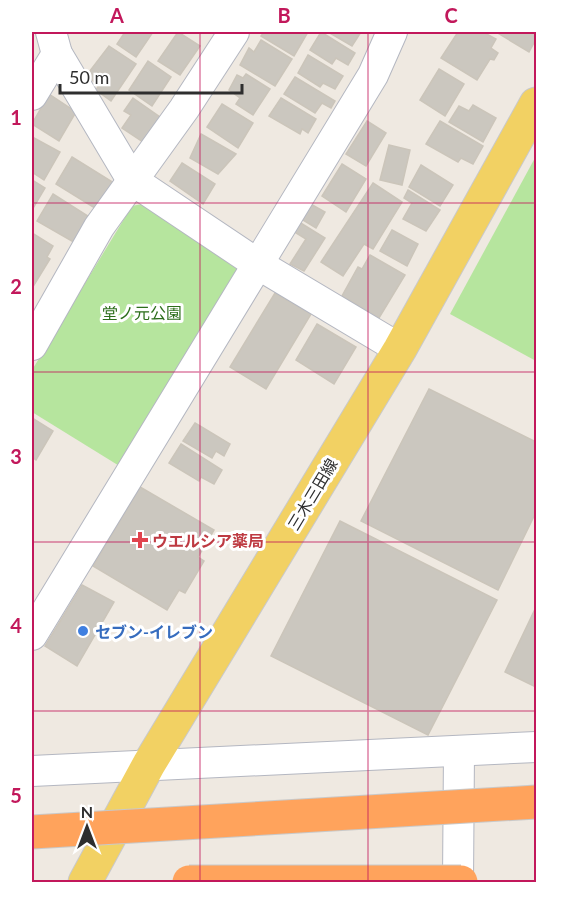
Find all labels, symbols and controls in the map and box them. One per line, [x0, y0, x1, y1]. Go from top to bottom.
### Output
text: A [109, 3, 124, 27]
text: B [277, 3, 291, 27]
text: C [444, 3, 458, 27]
scale bar [60, 57, 242, 95]
text: 50 m [69, 66, 109, 88]
text: 1 [10, 105, 22, 129]
text: 2 [10, 274, 22, 298]
park label: 堂ノ元公園 [102, 303, 182, 322]
text: 3 [10, 444, 22, 468]
street label: 三木三田線 [283, 455, 341, 533]
place label: ウエルシア薬局 [152, 531, 264, 550]
marker: ウエルシア薬局 [133, 533, 147, 547]
text: 4 [10, 613, 22, 637]
place label: セブン-イレブン [95, 622, 213, 641]
marker: セブン-イレブン [76, 624, 90, 638]
text: 5 [10, 783, 22, 807]
north arrow [57, 797, 117, 857]
text: N [81, 802, 93, 821]

